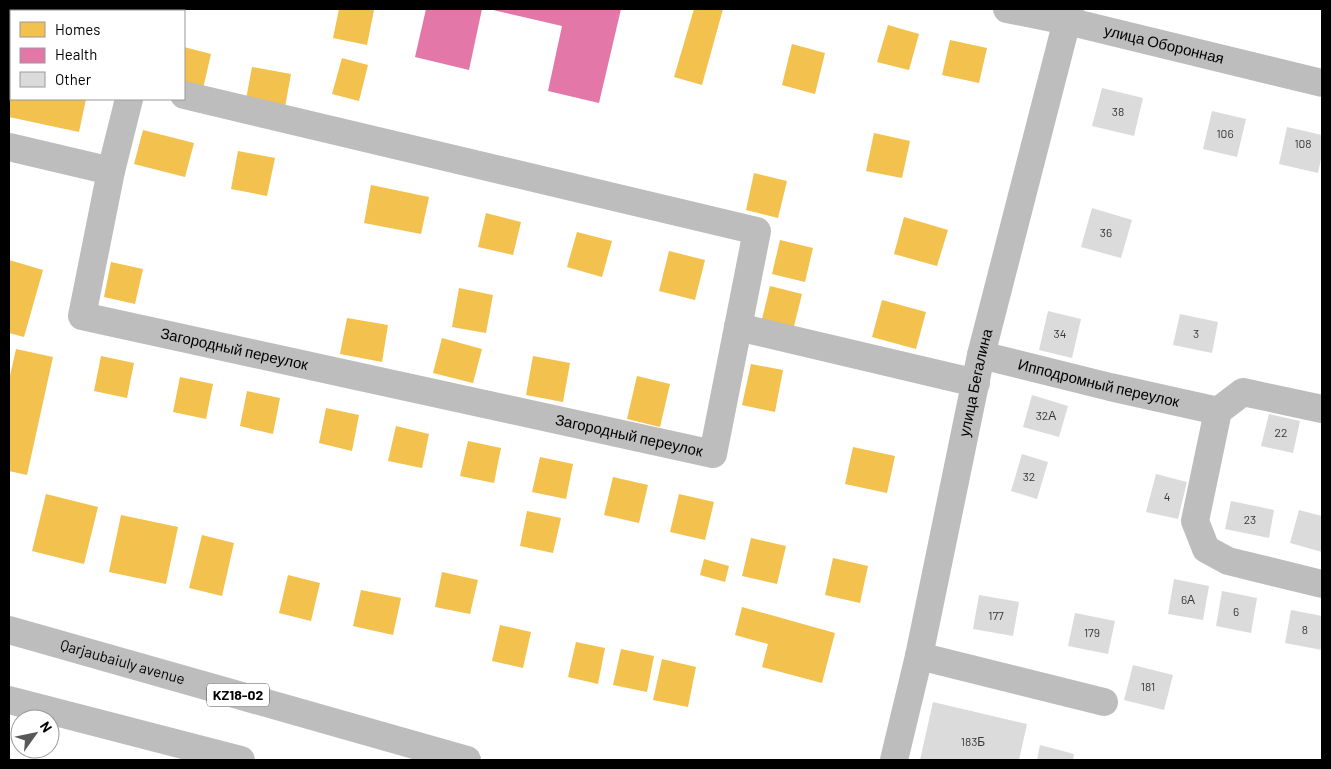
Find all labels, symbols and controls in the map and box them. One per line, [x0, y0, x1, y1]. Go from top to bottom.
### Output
legend [10, 10, 185, 100]
text: Homes [55, 20, 100, 38]
street label: улица Оборонная [1103, 20, 1226, 67]
text: Health [55, 45, 97, 63]
text: Other [55, 70, 92, 88]
house number: 38 [1112, 104, 1124, 118]
house number: 106 [1216, 126, 1234, 140]
house number: 108 [1294, 136, 1312, 150]
house number: 36 [1100, 225, 1112, 239]
street label: Загородный переулок [159, 323, 310, 373]
street label: улица Бегалина [954, 326, 996, 438]
house number: 34 [1054, 326, 1066, 340]
house number: 3 [1193, 326, 1199, 340]
street label: Ипподромный переулок [1016, 355, 1182, 410]
house number: 32А [1036, 408, 1056, 422]
street label: Загородный переулок [554, 410, 705, 460]
house number: 22 [1275, 425, 1287, 439]
house number: 32 [1023, 469, 1035, 483]
house number: 4 [1164, 489, 1170, 503]
house number: 23 [1244, 512, 1256, 526]
house number: 6А [1181, 592, 1195, 606]
house number: 6 [1233, 604, 1239, 618]
house number: 177 [988, 608, 1004, 622]
house number: 8 [1302, 622, 1308, 636]
house number: 179 [1084, 625, 1100, 639]
street label: Qarjaubaiuly avenue [58, 635, 187, 688]
house number: 181 [1141, 679, 1155, 693]
road number: KZ18-02 [207, 684, 269, 706]
north arrow [10, 709, 60, 759]
text: N [37, 718, 56, 735]
house number: 183Б [961, 734, 985, 748]

